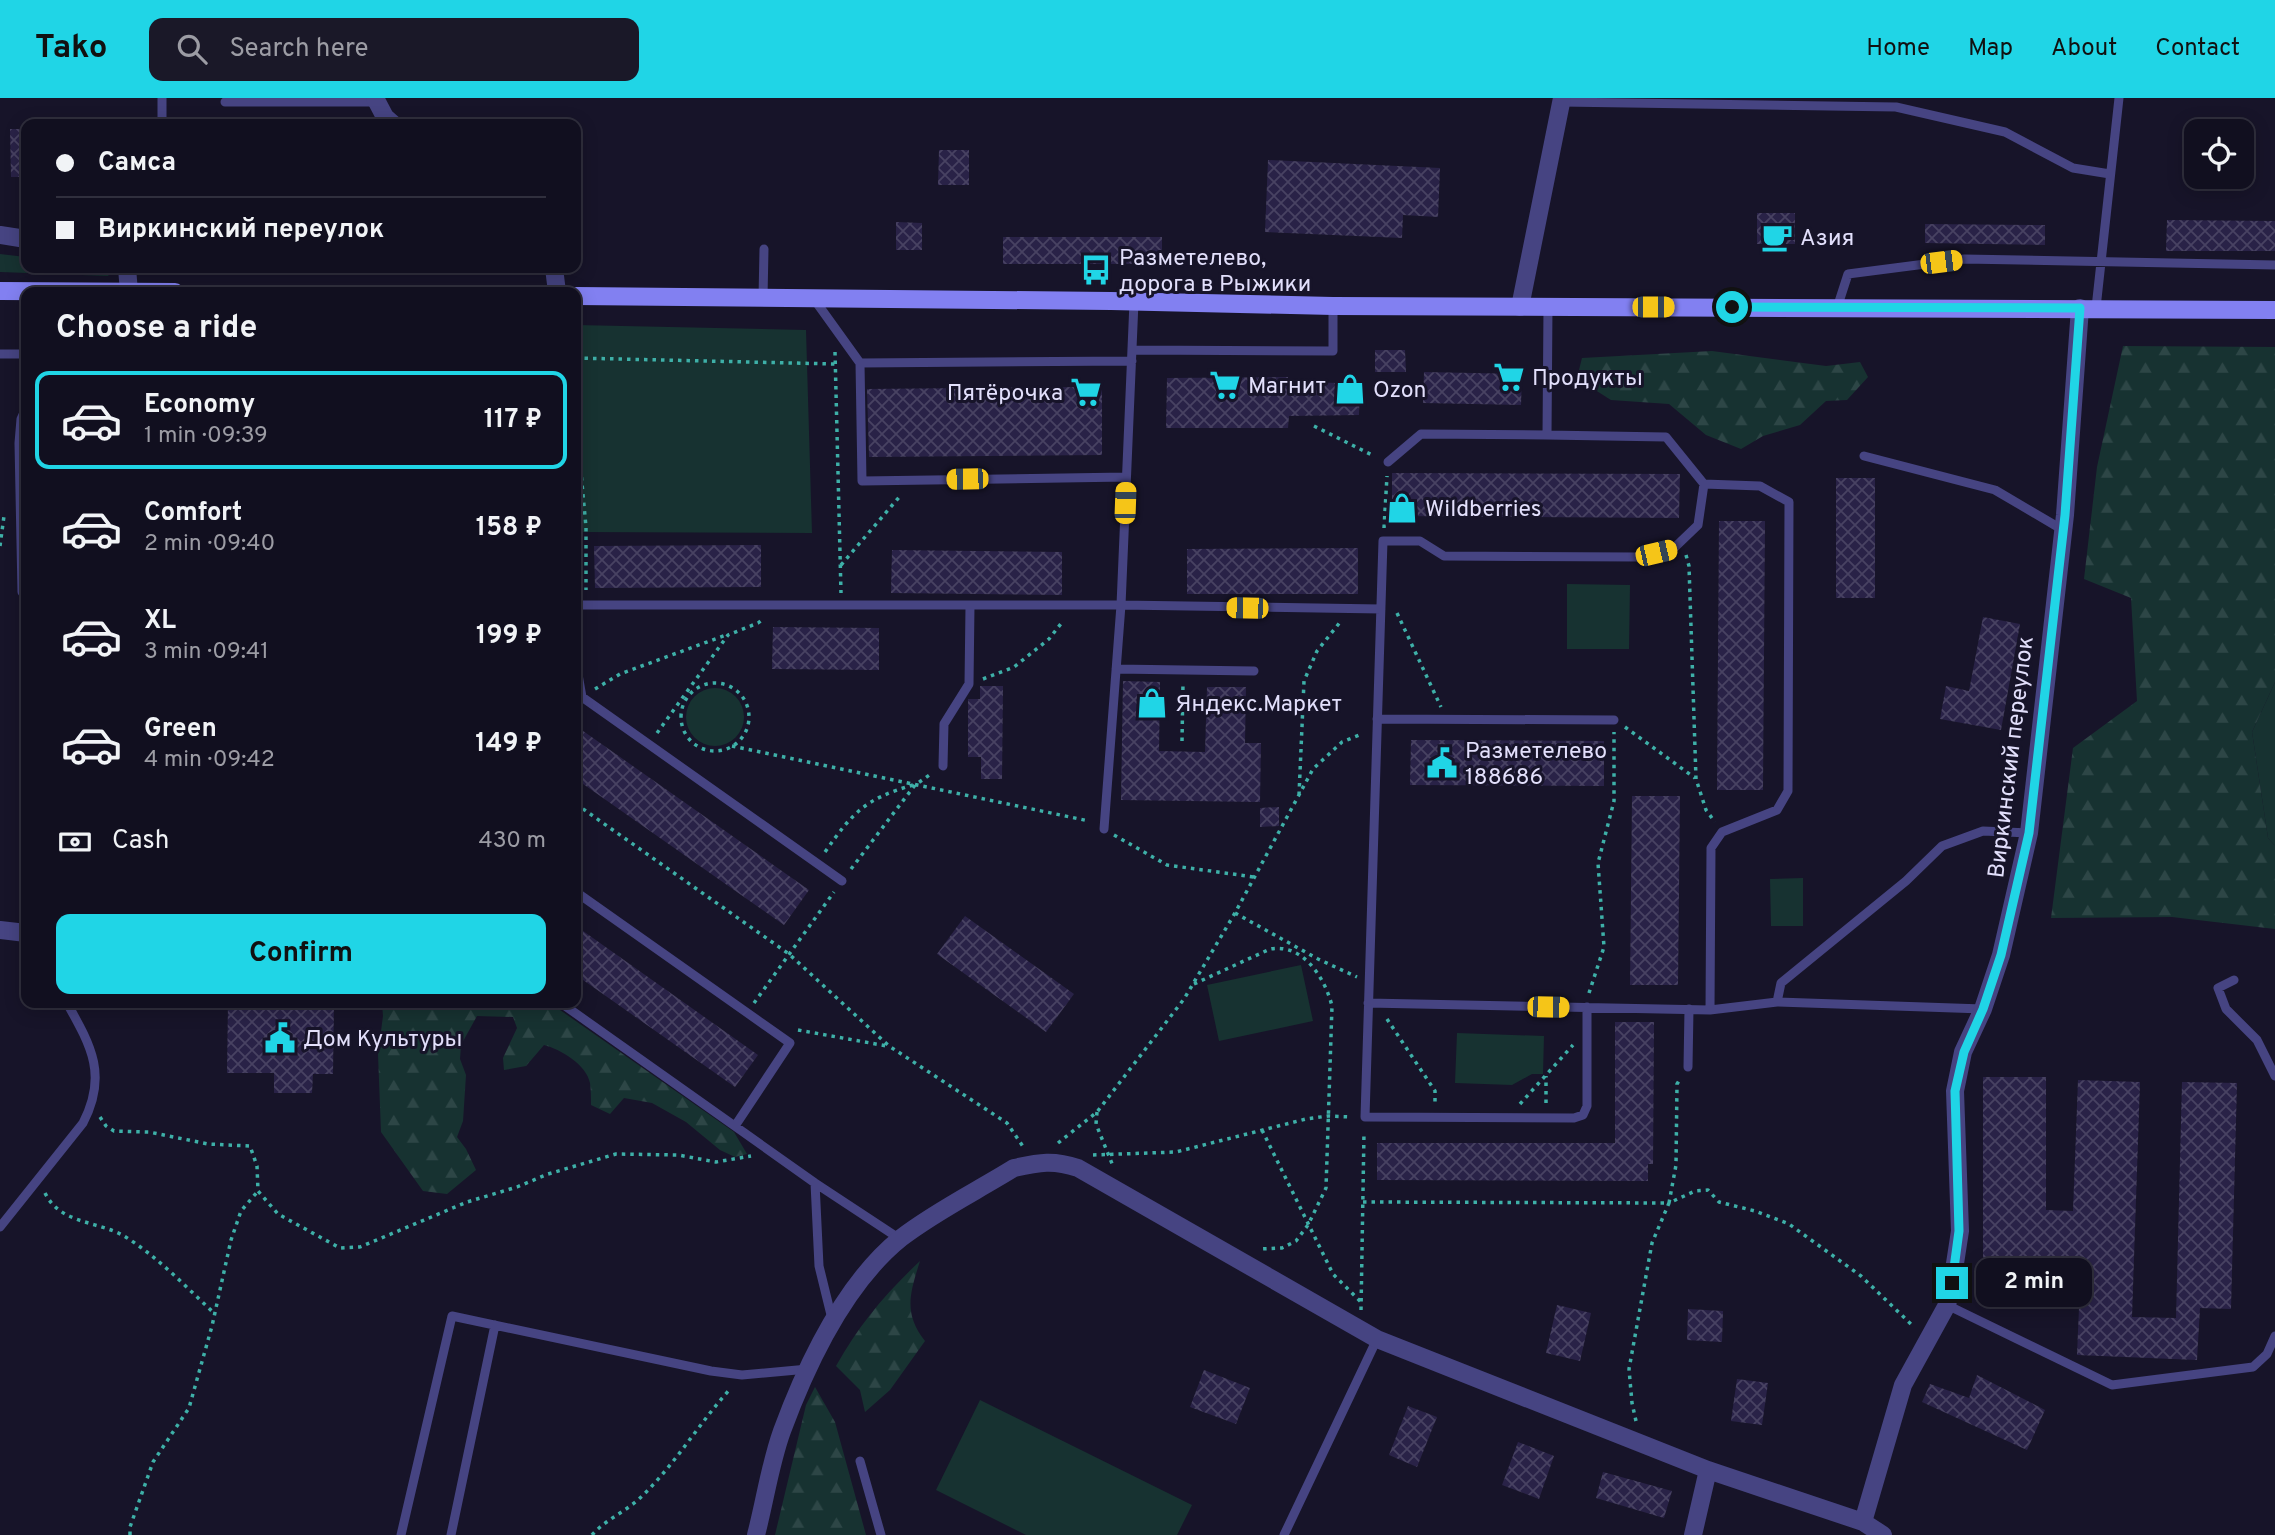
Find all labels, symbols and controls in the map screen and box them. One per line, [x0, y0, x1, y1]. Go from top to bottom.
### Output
search box [149, 18, 639, 81]
text: Tako [35, 28, 107, 70]
icon: search [173, 30, 211, 68]
text: Search here [229, 33, 368, 66]
text: Home [1866, 34, 1930, 64]
text: Map [1968, 34, 2013, 64]
text: About [2051, 34, 2117, 64]
text: Contact [2155, 34, 2240, 64]
map controls [2184, 119, 2254, 189]
button: locate [2184, 119, 2254, 189]
text: Самса [98, 147, 176, 180]
text: Виркинский переулок [98, 214, 384, 247]
cafe icon: Азия [1760, 220, 1794, 254]
place label: Азия [1800, 225, 1854, 254]
place label: Разметелево, дорога в Рыжики [1119, 245, 1311, 300]
car [1919, 249, 1964, 275]
bus stop icon: Разметелево, дорога в Рыжики [1079, 253, 1113, 287]
route start [1716, 291, 1748, 323]
car [1633, 297, 1675, 318]
text: Choose a ride [56, 309, 257, 349]
supermarket icon: Продукты [1492, 360, 1526, 394]
place label: Продукты [1532, 365, 1643, 394]
supermarket icon: Магнит [1208, 368, 1242, 402]
shop icon: Ozon [1333, 372, 1367, 406]
place label: Магнит [1248, 373, 1326, 402]
supermarket icon: Пятёрочка [1069, 375, 1103, 409]
place label: Ozon [1373, 377, 1426, 406]
place label: Пятёрочка [947, 380, 1063, 409]
icon: car [60, 389, 123, 452]
text: Economy [144, 389, 255, 422]
text: 117 ₽ [484, 404, 542, 437]
text: 1 min · 09:39 [144, 422, 268, 451]
car [946, 468, 989, 490]
car [1114, 482, 1137, 524]
shop icon: Wildberries [1385, 491, 1419, 525]
place label: Wildberries [1425, 496, 1541, 525]
icon: car [60, 497, 123, 560]
text: Comfort [144, 497, 242, 530]
text: 158 ₽ [476, 512, 542, 545]
text: 2 min · 09:40 [144, 530, 275, 559]
car [1634, 538, 1679, 568]
car [1226, 597, 1269, 619]
icon: car [60, 605, 123, 668]
text: XL [144, 605, 176, 638]
text: 199 ₽ [476, 620, 542, 653]
street label: Виркинский переулок [1983, 635, 2042, 880]
text: 3 min · 09:41 [144, 638, 269, 667]
shop icon: Яндекс.Маркет [1135, 686, 1169, 720]
place label: Яндекс.Маркет [1175, 691, 1342, 720]
icon: car [60, 713, 123, 776]
text: Green [144, 713, 217, 746]
text: 149 ₽ [475, 728, 542, 761]
place label: Разметелево 188686 [1465, 738, 1607, 793]
text: 4 min · 09:42 [144, 746, 275, 775]
public building icon: Разметелево 188686 [1425, 746, 1459, 780]
icon: cash [56, 823, 94, 861]
text: Cash [112, 825, 169, 858]
text: 430 m [478, 827, 546, 856]
button: Confirm [56, 914, 546, 994]
car [1527, 996, 1570, 1018]
public building icon: Дом Культуры [263, 1021, 297, 1055]
place label: Дом Культуры [303, 1026, 462, 1055]
callout: 2 min [1976, 1258, 2092, 1308]
route end [1936, 1267, 1968, 1299]
text: 2 min [2004, 1268, 2064, 1297]

